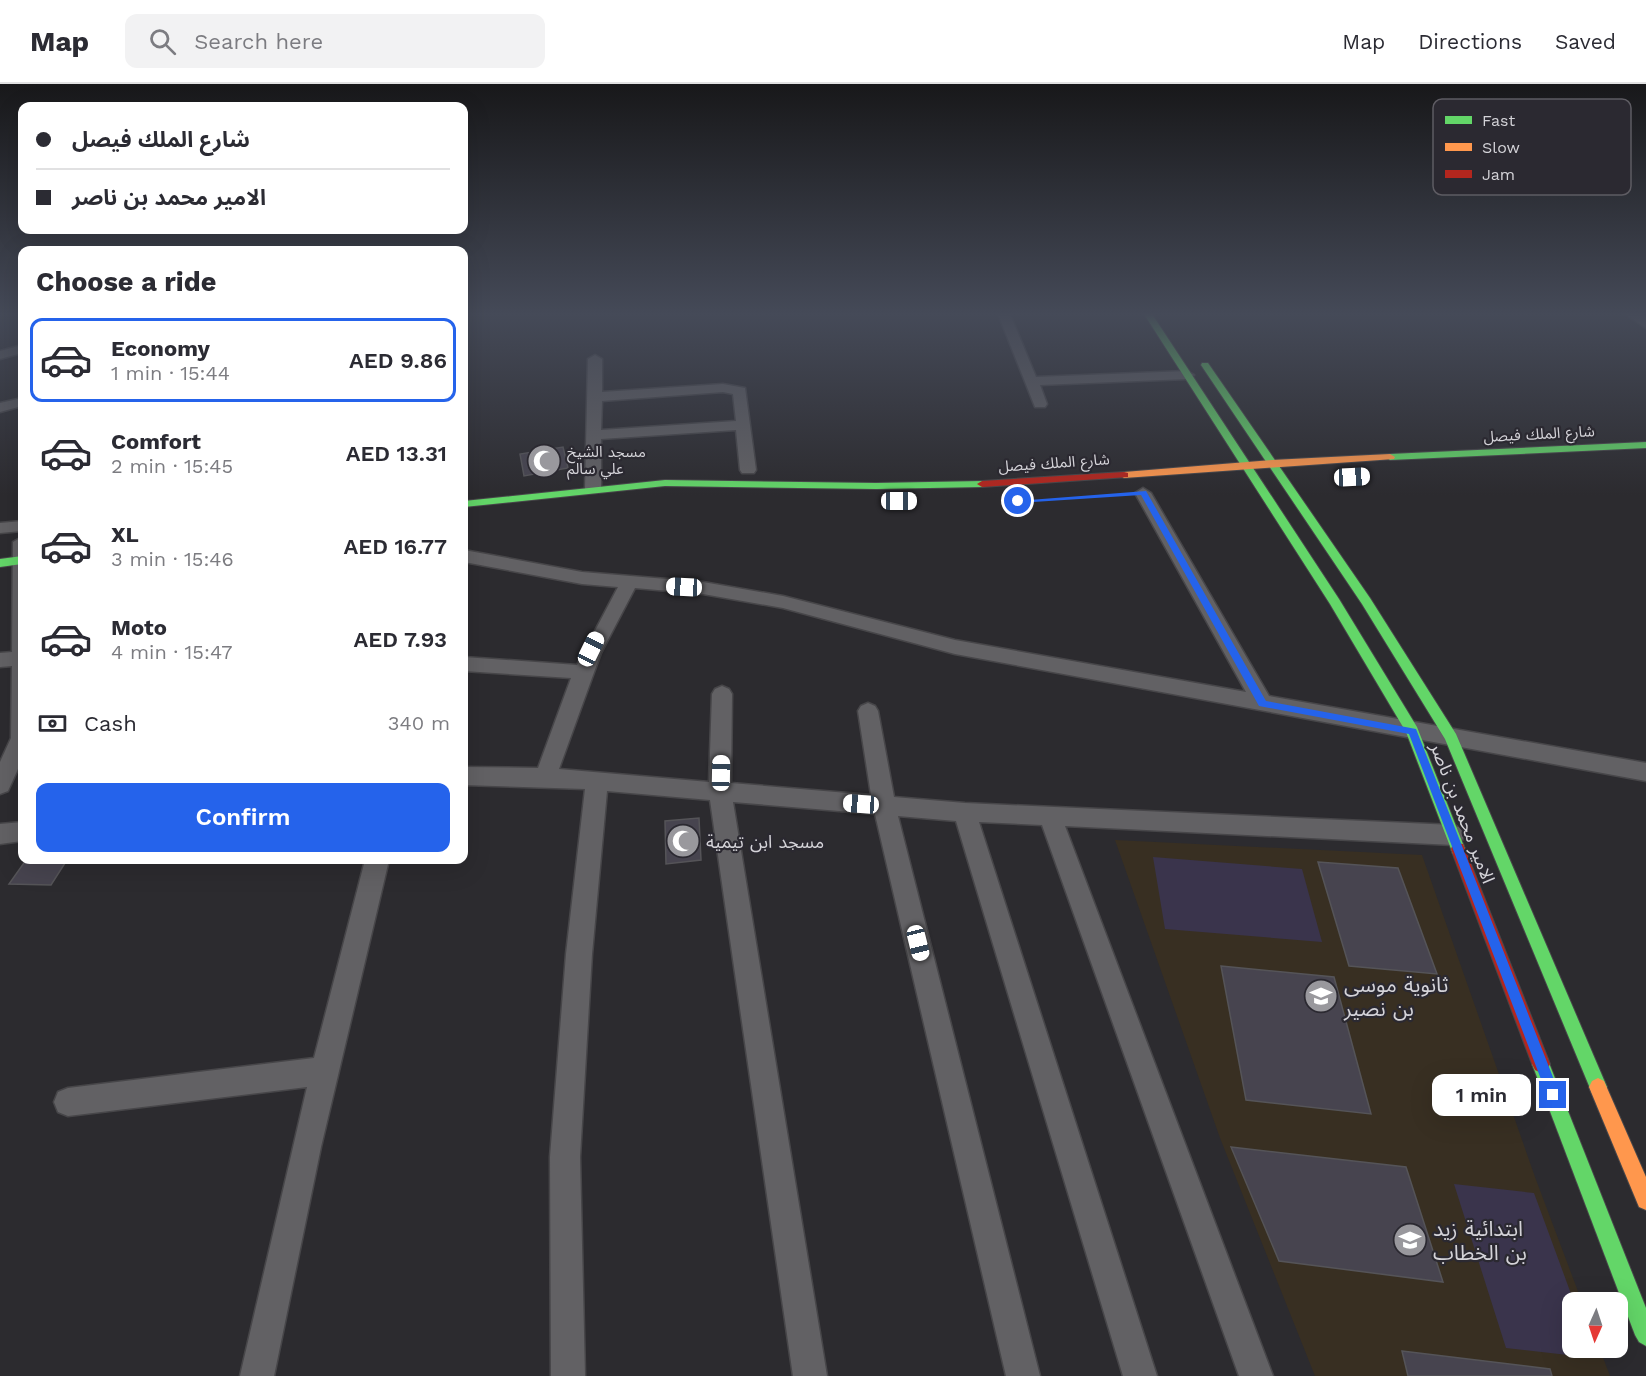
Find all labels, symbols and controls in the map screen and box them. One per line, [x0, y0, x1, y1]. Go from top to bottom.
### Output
search box [125, 14, 545, 68]
text: Map [30, 25, 89, 58]
icon: search [146, 25, 179, 58]
text: Search here [194, 29, 323, 54]
text: Map [1342, 29, 1385, 54]
text: Directions [1418, 29, 1522, 54]
text: Saved [1555, 29, 1616, 54]
legend [1433, 99, 1631, 195]
text: Fast [1482, 111, 1515, 130]
text: شارع الملك فيصل [72, 127, 250, 152]
text: Slow [1482, 138, 1520, 157]
text: Jam [1482, 165, 1515, 184]
text: الامير محمد بن ناصر [72, 185, 266, 210]
text: Choose a ride [36, 266, 216, 298]
icon: car [39, 333, 93, 387]
text: Economy [111, 336, 210, 361]
text: AED 9.86 [349, 348, 447, 373]
text: 1 min · 15:44 [111, 361, 230, 385]
street label: شارع الملك فيصل [1483, 422, 1596, 449]
icon: car [39, 426, 93, 480]
text: Comfort [111, 429, 201, 454]
text: AED 13.31 [346, 441, 447, 466]
mosque icon: مسجد الشيخ علي سالم [526, 443, 562, 479]
place label: مسجد الشيخ علي سالم [567, 443, 646, 480]
street label: شارع الملك فيصل [998, 450, 1111, 479]
text: 2 min · 15:45 [111, 454, 233, 478]
car [1334, 467, 1370, 487]
route start [1004, 487, 1031, 514]
car [881, 492, 917, 510]
icon: car [39, 519, 93, 573]
text: XL [111, 522, 139, 547]
text: AED 16.77 [343, 534, 447, 559]
text: 3 min · 15:46 [111, 547, 234, 571]
car [666, 577, 702, 597]
icon: car [39, 612, 93, 666]
text: Moto [111, 615, 167, 640]
text: AED 7.93 [353, 627, 447, 652]
car [575, 629, 607, 669]
text: 4 min · 15:47 [111, 640, 232, 664]
icon: cash [36, 707, 69, 740]
text: Cash [84, 711, 137, 736]
text: 340 m [388, 711, 450, 735]
street label: الامير محمد بن ناصر [1425, 739, 1499, 887]
car [712, 755, 730, 791]
button: Confirm [36, 783, 450, 852]
car [842, 794, 880, 814]
mosque icon: مسجد ابن تيمية [665, 823, 701, 859]
place label: مسجد ابن تيمية [706, 831, 824, 853]
car [905, 923, 931, 963]
place label: ثانوية موسى بن نصير [1343, 972, 1448, 1021]
school or university icon: ثانوية موسى بن نصير [1303, 978, 1339, 1014]
callout: 1 min [1433, 1074, 1532, 1116]
route end [1539, 1081, 1566, 1108]
text: 1 min [1456, 1083, 1507, 1107]
place label: ابتدائية زيد بن الخطاب [1433, 1216, 1527, 1265]
school or university icon: ابتدائية زيد بن الخطاب [1392, 1222, 1428, 1258]
north arrow [1562, 1292, 1628, 1358]
map controls [1562, 1292, 1628, 1358]

